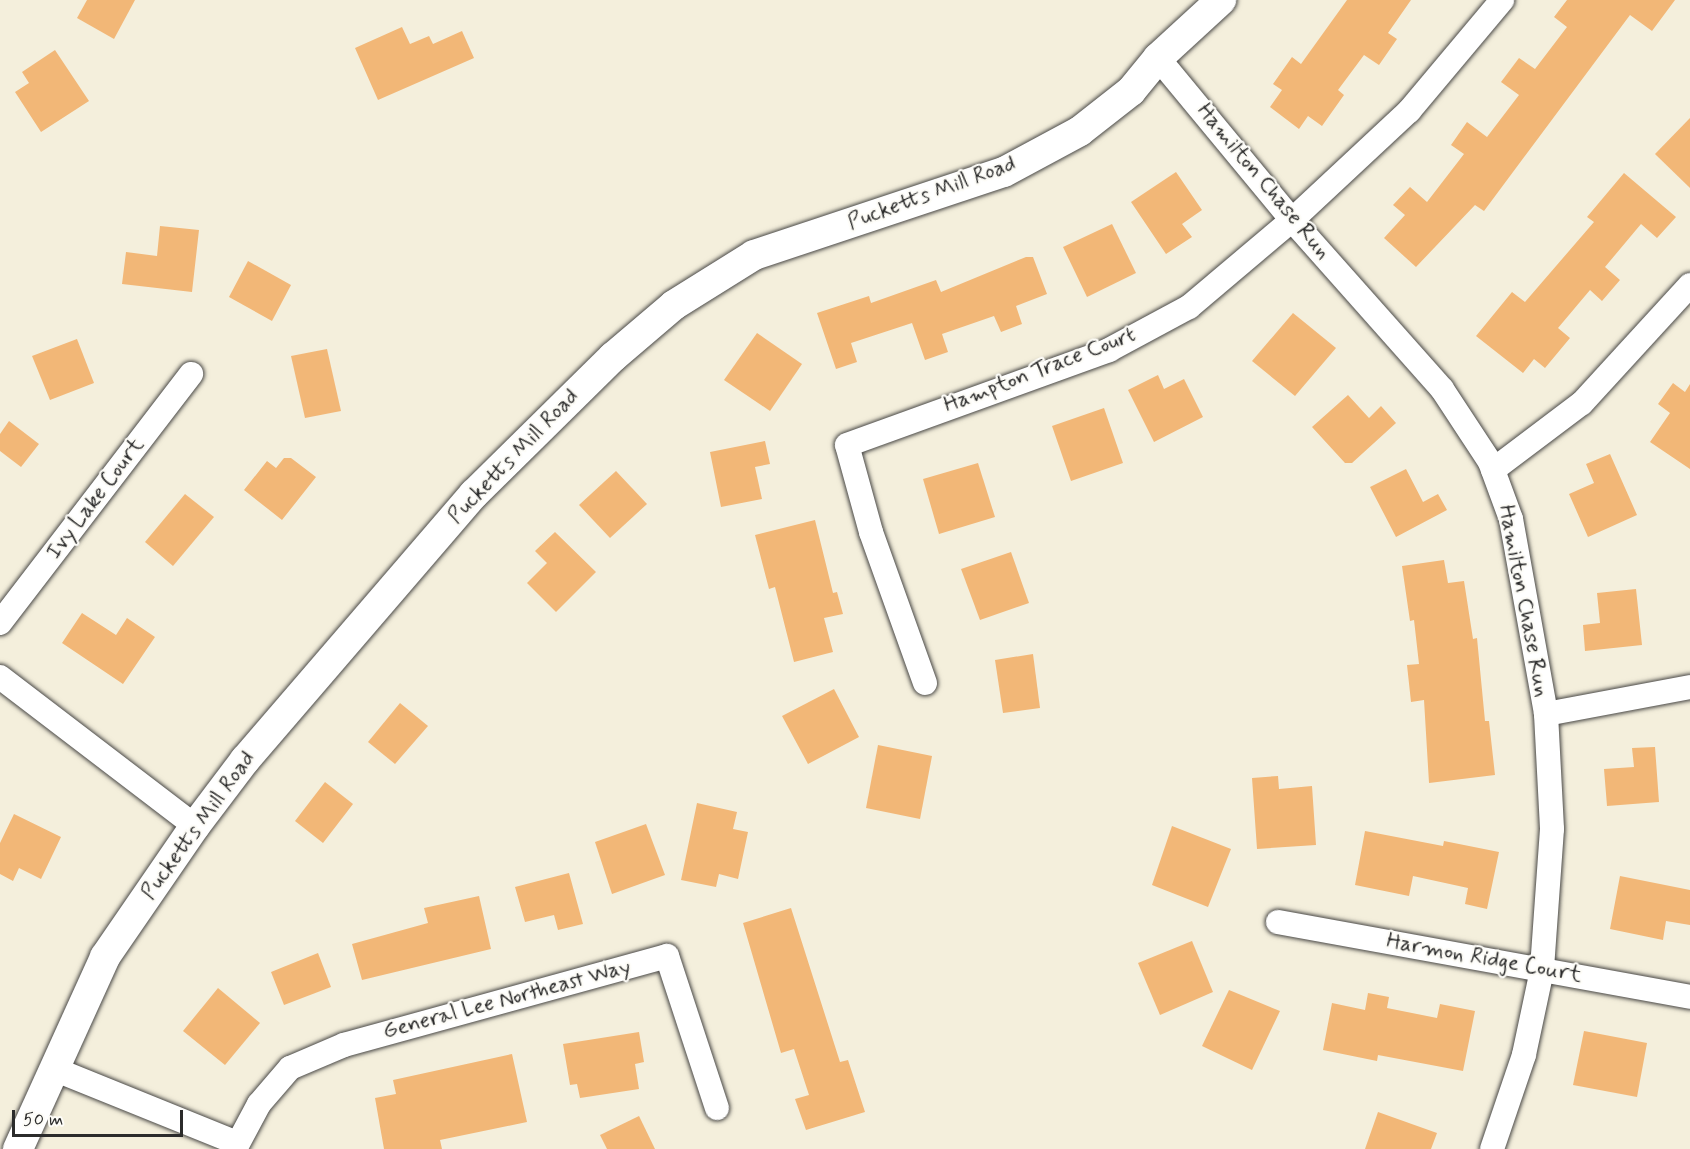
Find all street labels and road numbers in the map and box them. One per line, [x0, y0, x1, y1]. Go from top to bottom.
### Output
street label: Hamilton Chase Run [1191, 99, 1335, 265]
street label: Pucketts Mill Road [845, 152, 1019, 236]
street label: Hampton Trace Court [941, 322, 1139, 420]
street label: Pucketts Mill Road [443, 385, 585, 529]
street label: Ivy Lake Court [42, 433, 150, 565]
street label: Hamilton Chase Run [1492, 504, 1554, 698]
street label: Pucketts Mill Road [137, 747, 261, 905]
street label: Harmon Ridge Court [1386, 929, 1582, 989]
street label: General Lee Northeast Way [379, 954, 635, 1046]

